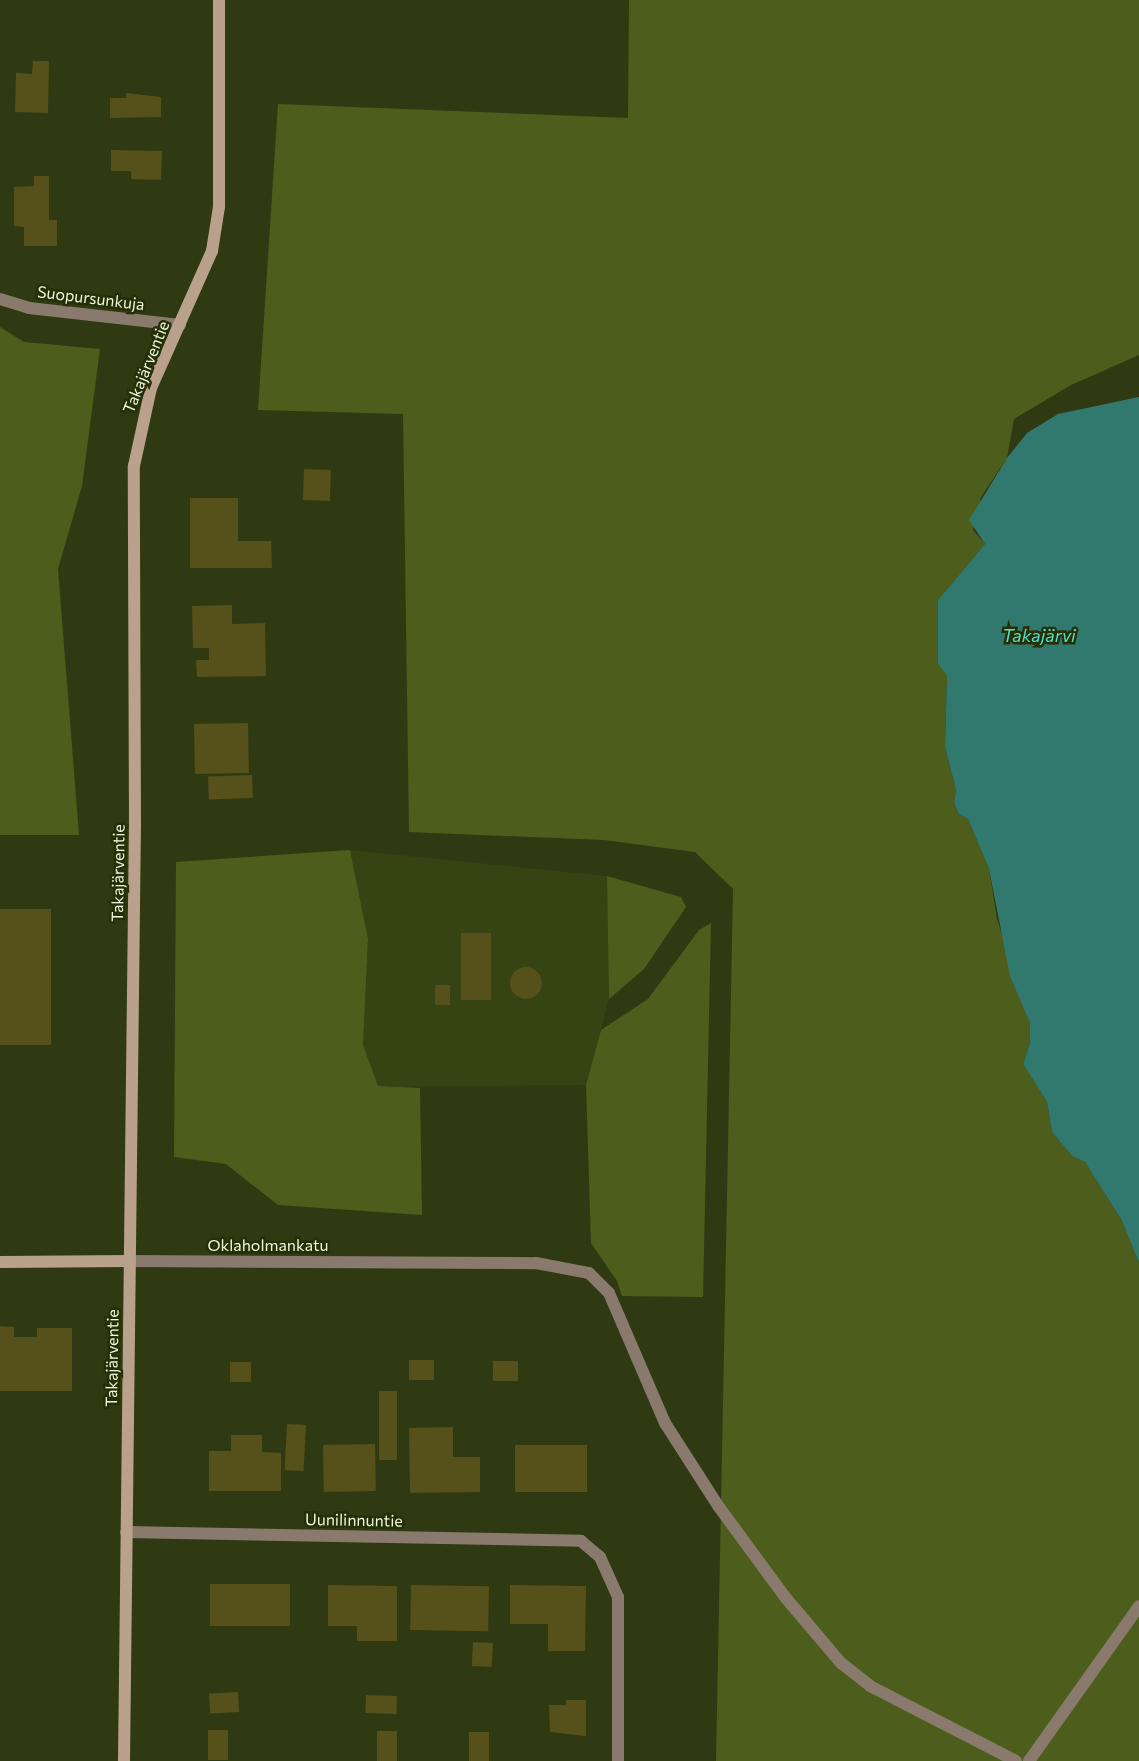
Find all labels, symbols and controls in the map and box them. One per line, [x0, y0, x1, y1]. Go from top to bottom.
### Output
street label: Suopursunkuja [36, 282, 146, 314]
street label: Takajärventie [119, 318, 173, 416]
water label: Takajärvi [1002, 624, 1076, 646]
street label: Takajärventie [108, 824, 128, 922]
street label: Oklaholmankatu [208, 1235, 328, 1255]
street label: Takajärventie [102, 1309, 122, 1407]
street label: Uunilinnuntie [305, 1510, 403, 1530]

